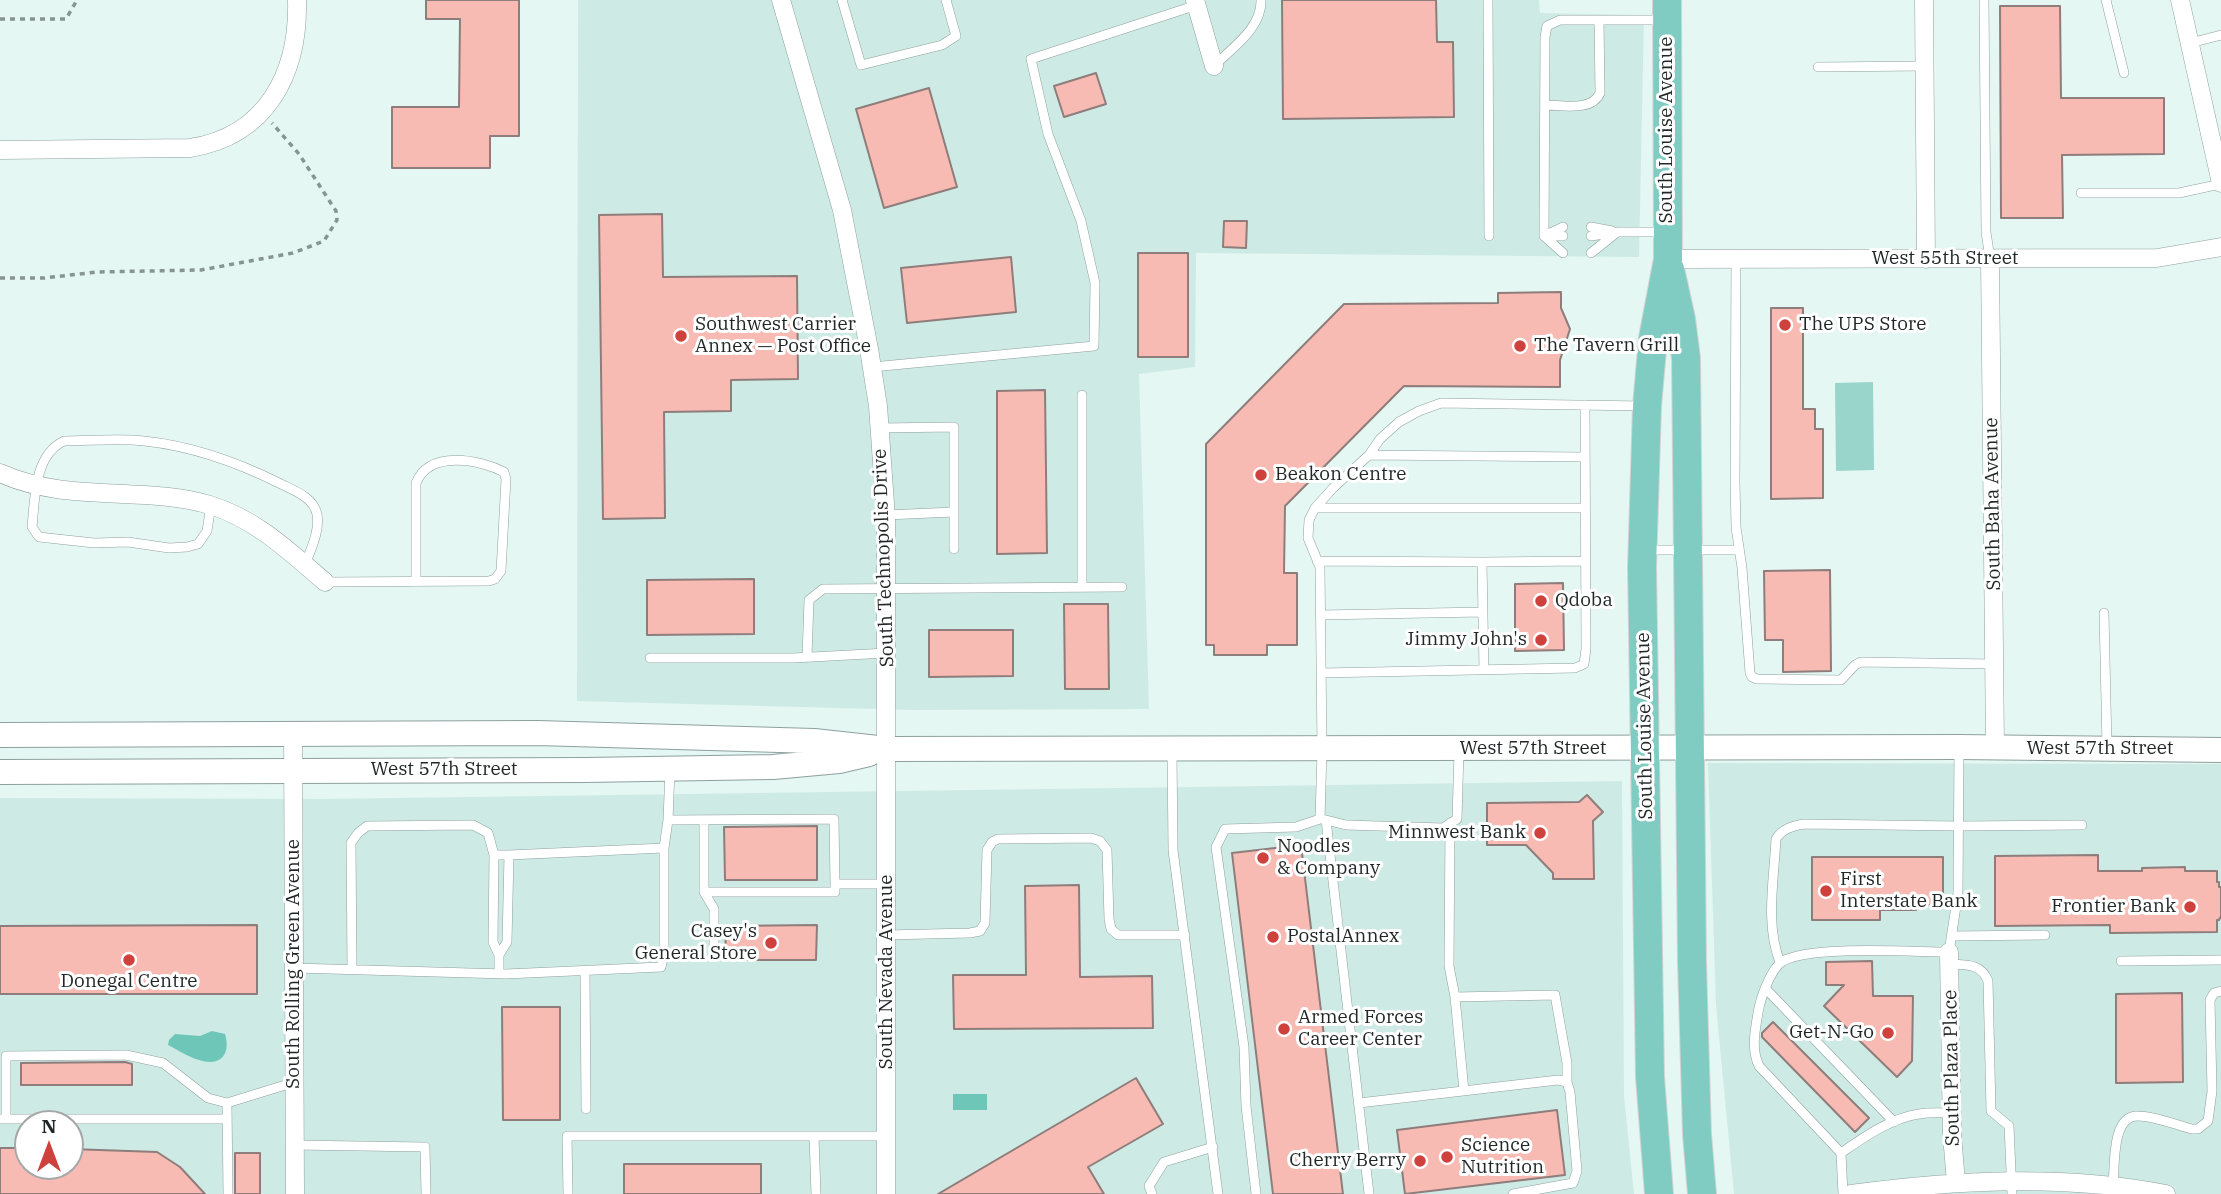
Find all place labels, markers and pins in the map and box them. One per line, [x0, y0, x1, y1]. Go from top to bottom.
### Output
place label: Southwest Carrier Annex — Post Office [695, 314, 871, 358]
place label: The UPS Store [1799, 314, 1926, 336]
marker: The UPS Store [1777, 317, 1793, 333]
marker: Southwest Carrier Annex — Post Office [673, 328, 689, 344]
place label: The Tavern Grill [1534, 335, 1679, 357]
marker: The Tavern Grill [1512, 338, 1528, 354]
place label: Beakon Centre [1275, 464, 1406, 486]
marker: Beakon Centre [1253, 467, 1269, 483]
place label: Qdoba [1555, 590, 1613, 612]
marker: Qdoba [1533, 593, 1549, 609]
place label: Jimmy John's [1406, 629, 1527, 651]
marker: Jimmy John's [1533, 632, 1549, 648]
place label: Minnwest Bank [1388, 822, 1526, 844]
marker: Minnwest Bank [1532, 825, 1548, 841]
place label: Noodles & Company [1277, 836, 1380, 880]
marker: Noodles & Company [1255, 850, 1271, 866]
place label: First Interstate Bank [1840, 869, 1978, 913]
marker: First Interstate Bank [1818, 883, 1834, 899]
place label: Frontier Bank [2051, 896, 2176, 918]
marker: Frontier Bank [2182, 899, 2198, 915]
place label: Casey's General Store [635, 921, 757, 965]
place label: PostalAnnex [1287, 926, 1399, 948]
marker: PostalAnnex [1265, 929, 1281, 945]
marker: Casey's General Store [763, 935, 779, 951]
marker: Donegal Centre [121, 952, 137, 968]
place label: Donegal Centre [61, 971, 197, 993]
place label: Armed Forces Career Center [1298, 1007, 1423, 1051]
marker: Armed Forces Career Center [1276, 1021, 1292, 1037]
place label: Get-N-Go [1789, 1022, 1874, 1044]
marker: Get-N-Go [1880, 1025, 1896, 1041]
place label: Science Nutrition [1461, 1135, 1544, 1179]
marker: Science Nutrition [1439, 1149, 1455, 1165]
place label: Cherry Berry [1289, 1150, 1406, 1172]
marker: Cherry Berry [1412, 1153, 1428, 1169]

